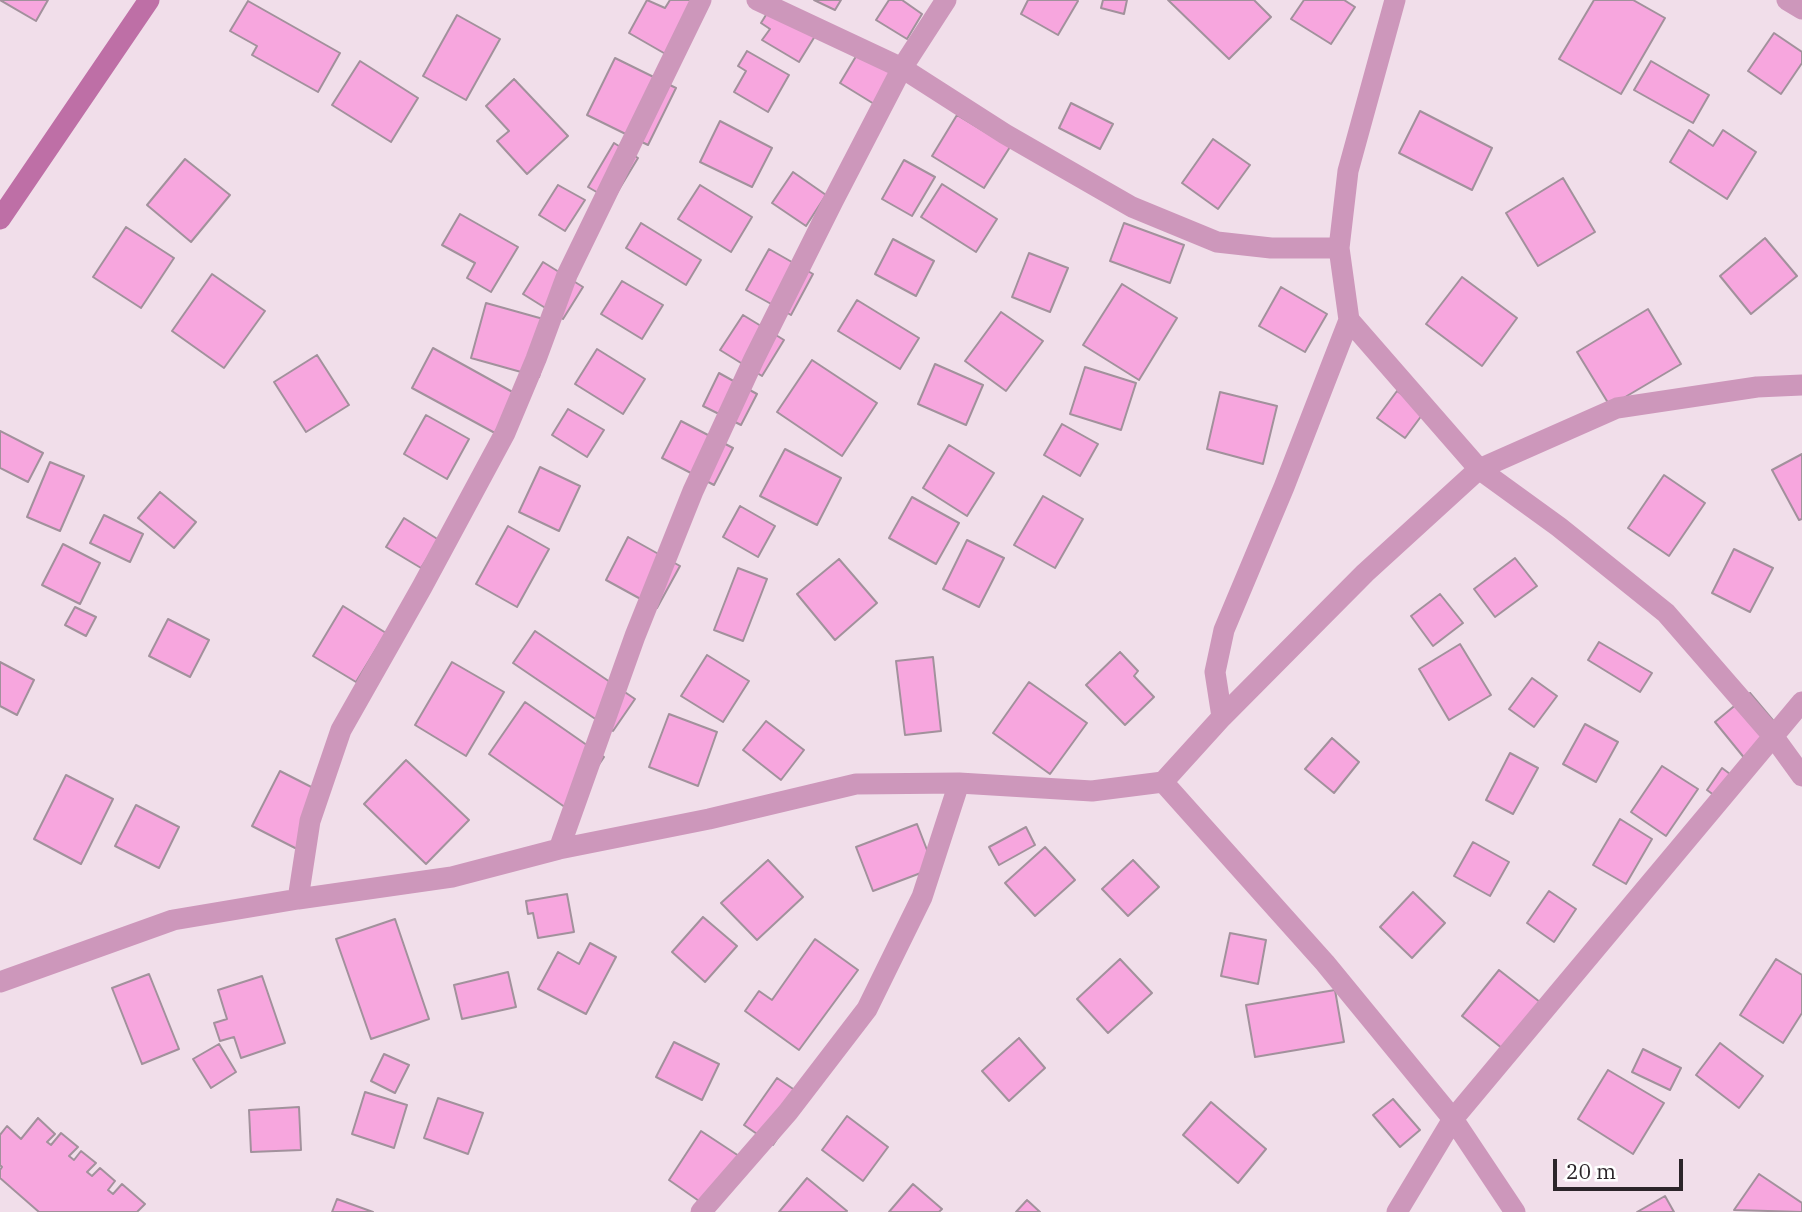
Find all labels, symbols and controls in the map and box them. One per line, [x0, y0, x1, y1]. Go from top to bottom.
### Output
scale bar [1557, 1146, 1686, 1190]
text: 20 m [1566, 1157, 1616, 1185]

